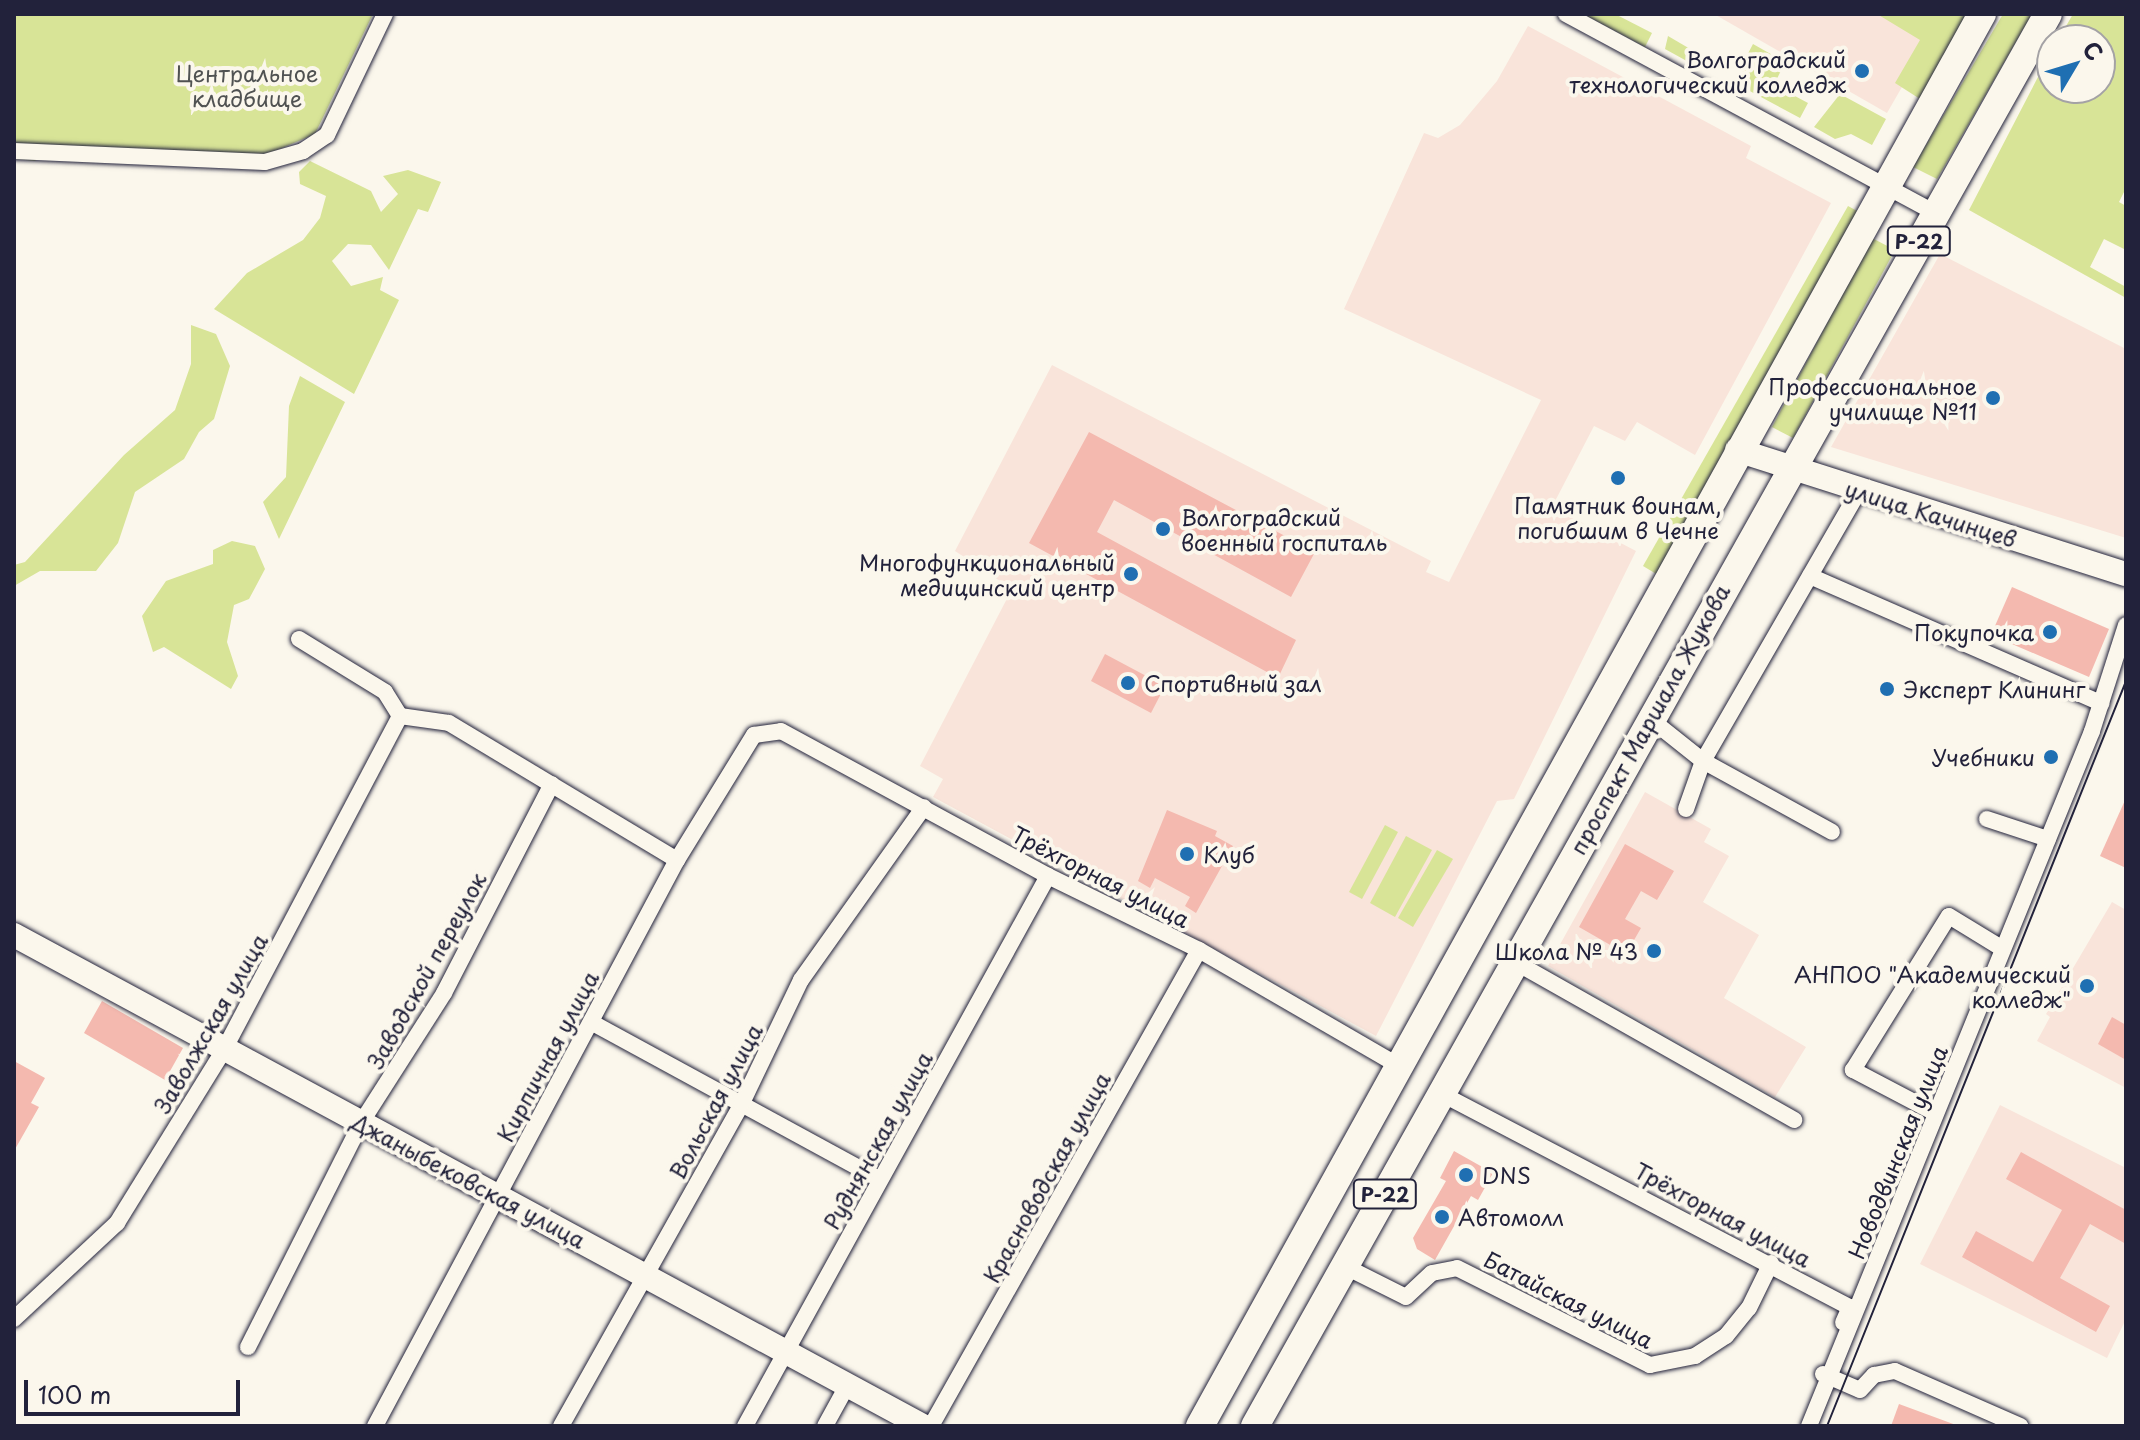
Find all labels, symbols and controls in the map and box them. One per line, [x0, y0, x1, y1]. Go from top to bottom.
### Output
north arrow [2036, 24, 2116, 104]
text: С [2076, 33, 2112, 67]
place label: Волгоградский технологический колледж [1568, 45, 1846, 96]
park label: Центральное кладбище [176, 59, 318, 110]
marker: Волгоградский технологический колледж [1853, 62, 1871, 80]
road number: Р-22 [1885, 225, 1953, 257]
place label: Профессиональное училище №11 [1768, 372, 1977, 424]
marker: Профессиональное училище №11 [1984, 389, 2002, 407]
marker: Памятник воинам, погибшим в Чечне [1609, 469, 1627, 487]
street label: улица Качинцев [1842, 474, 2020, 552]
place label: Памятник воинам, погибшим в Чечне [1514, 491, 1722, 542]
place label: Волгоградский военный госпиталь [1181, 503, 1387, 554]
marker: Волгоградский военный госпиталь [1152, 518, 1174, 540]
place label: Многофункциональный медицинский центр [859, 548, 1115, 600]
marker: Многофункциональный медицинский центр [1122, 565, 1140, 583]
street label: проспект Маршала Жукова [1563, 579, 1735, 859]
place label: Покупочка [1914, 619, 2034, 645]
marker: Покупочка [2041, 623, 2059, 641]
place label: Спортивный зал [1144, 670, 1323, 696]
marker: Спортивный зал [1119, 674, 1137, 692]
place label: Эксперт Клининг [1903, 676, 2086, 702]
marker: Эксперт Клининг [1878, 680, 1896, 698]
place label: Учебники [1932, 744, 2035, 770]
marker: Учебники [2042, 748, 2060, 766]
street label: Трёхгорная улица [1007, 819, 1195, 933]
place label: Клуб [1203, 841, 1255, 867]
marker: Клуб [1178, 845, 1196, 863]
street label: Заводской переулок [361, 867, 491, 1073]
street label: Заволжская улица [148, 928, 272, 1118]
place label: Школа № 43 [1494, 938, 1638, 964]
marker: Школа № 43 [1645, 942, 1663, 960]
place label: АНПОО "Академический колледж" [1793, 960, 2071, 1012]
street label: Кирпичная улица [491, 966, 603, 1146]
marker: АНПОО "Академический колледж" [2078, 977, 2096, 995]
street label: Вольская улица [663, 1018, 767, 1184]
street label: Новодвинская улица [1842, 1041, 1952, 1263]
street label: Руднянская улица [817, 1046, 937, 1234]
street label: Красноводская улица [977, 1067, 1115, 1287]
street label: Джаныбековская улица [347, 1107, 591, 1253]
street label: Трёхгорная улица [1630, 1156, 1816, 1272]
place label: DNS [1482, 1162, 1531, 1188]
marker: DNS [1457, 1166, 1475, 1184]
road number: Р-22 [1351, 1178, 1419, 1210]
place label: Автомолл [1458, 1204, 1564, 1230]
marker: Автомолл [1433, 1208, 1451, 1226]
street label: Батайская улица [1480, 1245, 1658, 1353]
scale bar [28, 1364, 244, 1414]
text: 100 m [38, 1376, 111, 1412]

